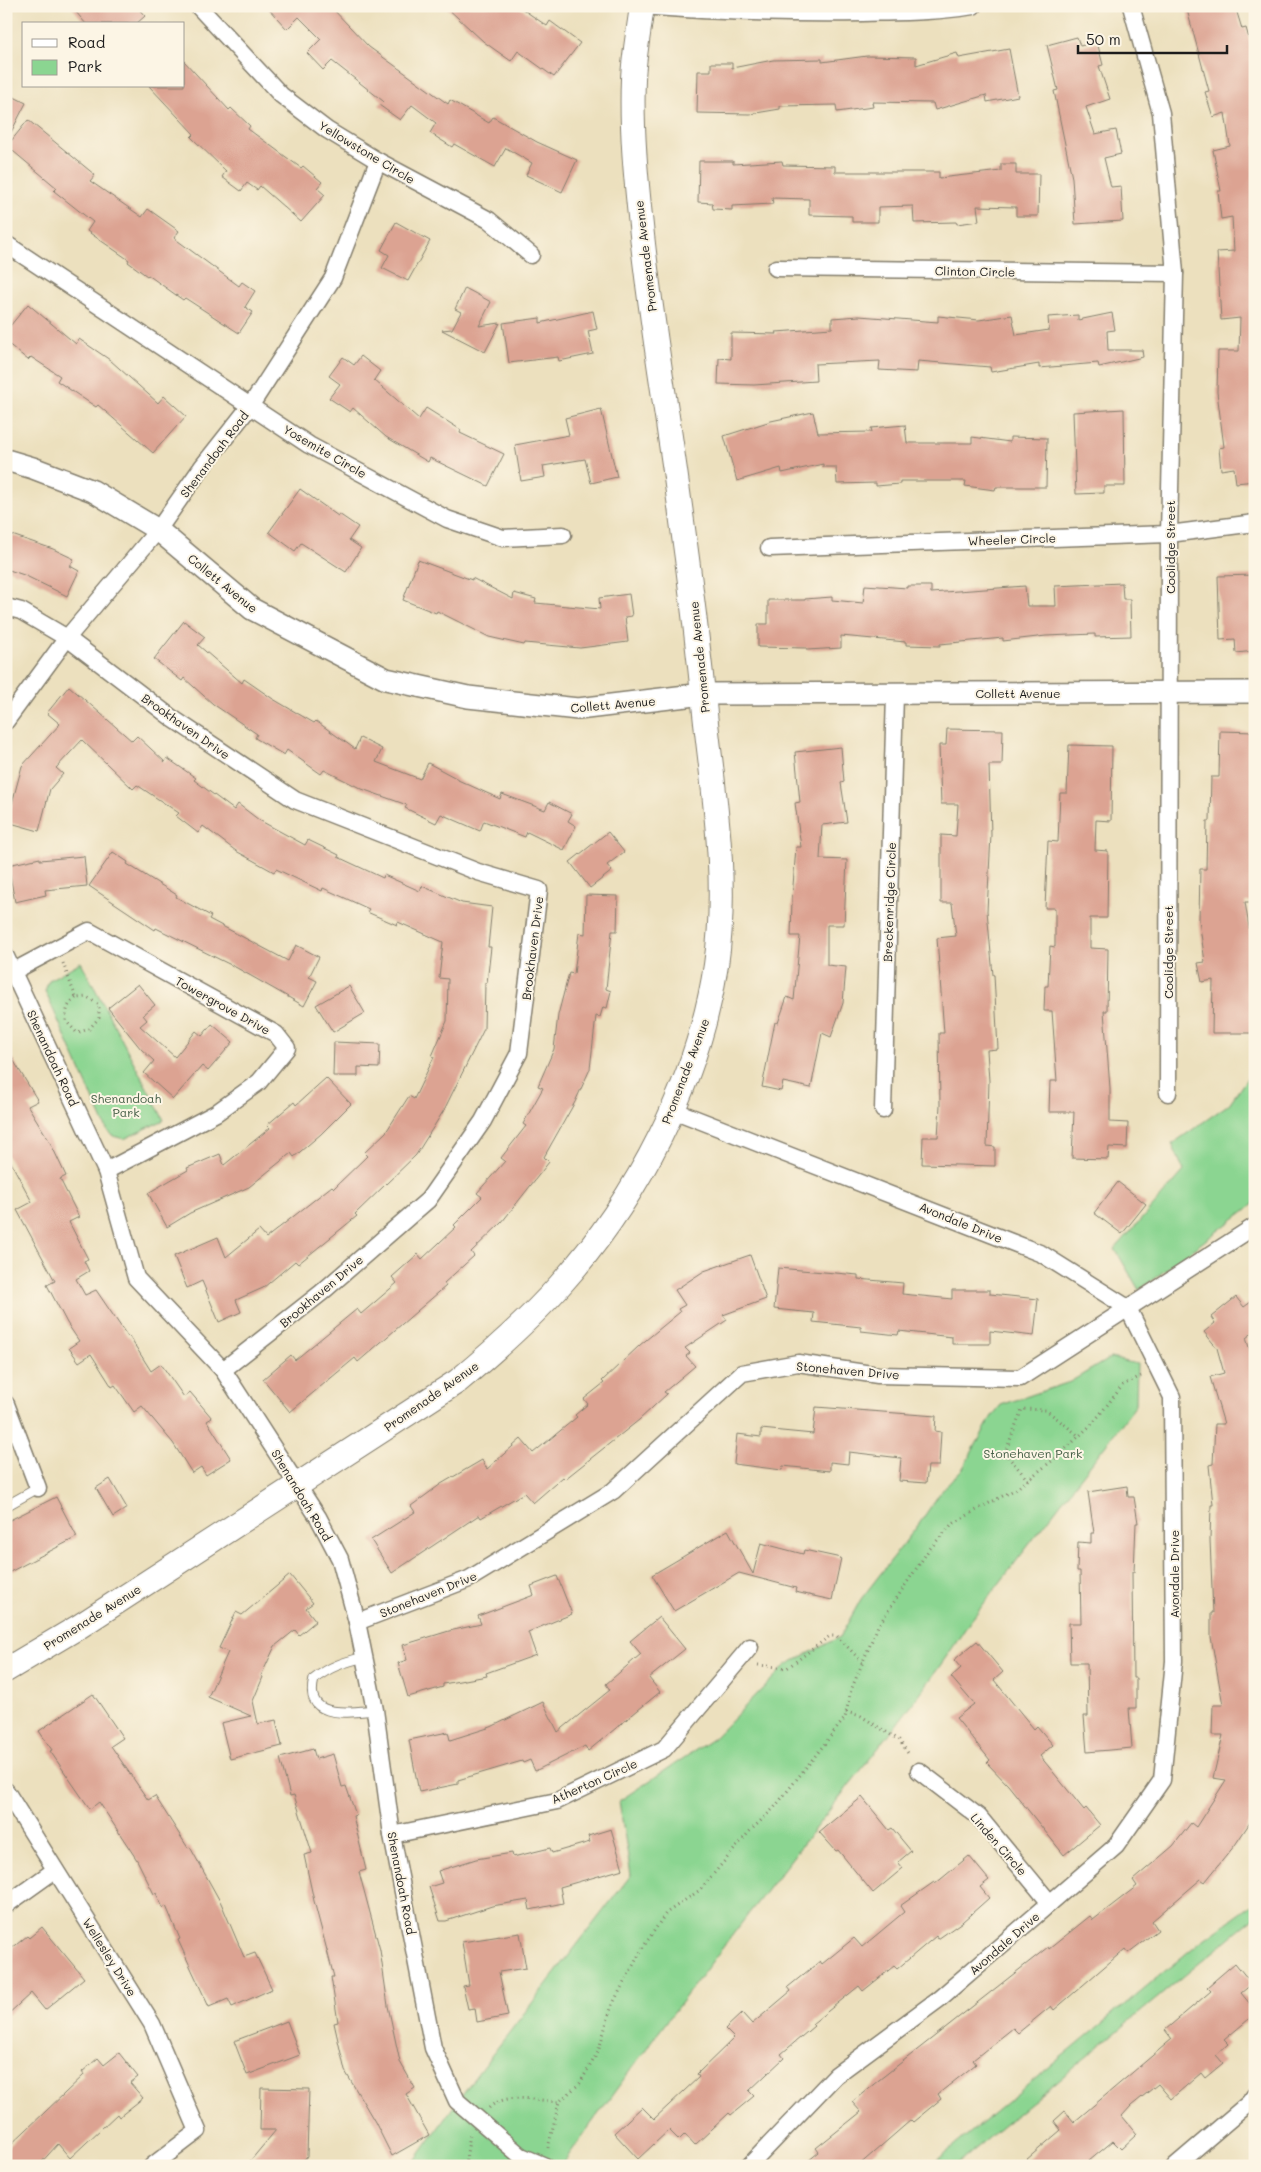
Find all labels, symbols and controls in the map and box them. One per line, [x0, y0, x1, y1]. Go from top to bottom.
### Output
legend [22, 22, 185, 88]
scale bar [1078, 22, 1227, 54]
text: 50 m [1086, 29, 1121, 49]
text: Road [68, 32, 105, 52]
text: Park [68, 56, 102, 76]
street label: Yellowstone Circle [316, 117, 418, 187]
street label: Promenade Avenue [630, 199, 660, 313]
street label: Clinton Circle [935, 262, 1015, 280]
street label: Shenandoah Road [176, 407, 252, 501]
street label: Yosemite Circle [280, 421, 370, 481]
street label: Coolidge Street [1162, 500, 1178, 594]
street label: Wheeler Circle [968, 529, 1056, 549]
street label: Collett Avenue [185, 550, 261, 616]
street label: Promenade Avenue [685, 600, 713, 714]
street label: Collett Avenue [975, 685, 1061, 701]
street label: Brookhaven Drive [139, 690, 233, 762]
street label: Collett Avenue [570, 692, 656, 716]
street label: Breckenridge Circle [879, 842, 899, 962]
street label: Brookhaven Drive [518, 895, 546, 1001]
street label: Coolidge Street [1160, 905, 1176, 999]
street label: Towergrove Drive [173, 972, 273, 1038]
street label: Shenandoah Road [24, 1007, 82, 1109]
street label: Promenade Avenue [657, 1016, 713, 1126]
park label: Shenandoah Park [91, 1090, 162, 1120]
street label: Avondale Drive [917, 1198, 1005, 1246]
street label: Brookhaven Drive [276, 1251, 366, 1331]
street label: Promenade Avenue [381, 1357, 481, 1435]
street label: Stonehaven Drive [796, 1358, 900, 1382]
park label: Stonehaven Park [984, 1445, 1082, 1461]
street label: Shenandoah Road [268, 1446, 336, 1544]
street label: Avondale Drive [1166, 1530, 1182, 1618]
street label: Stonehaven Drive [377, 1567, 479, 1621]
street label: Promenade Avenue [40, 1581, 144, 1653]
street label: Atherton Circle [549, 1755, 639, 1807]
street label: Linden Circle [967, 1809, 1031, 1879]
street label: Shenandoah Road [384, 1830, 420, 1936]
street label: Avondale Drive [965, 1908, 1043, 1978]
street label: Wellesley Drive [79, 1915, 141, 1999]

